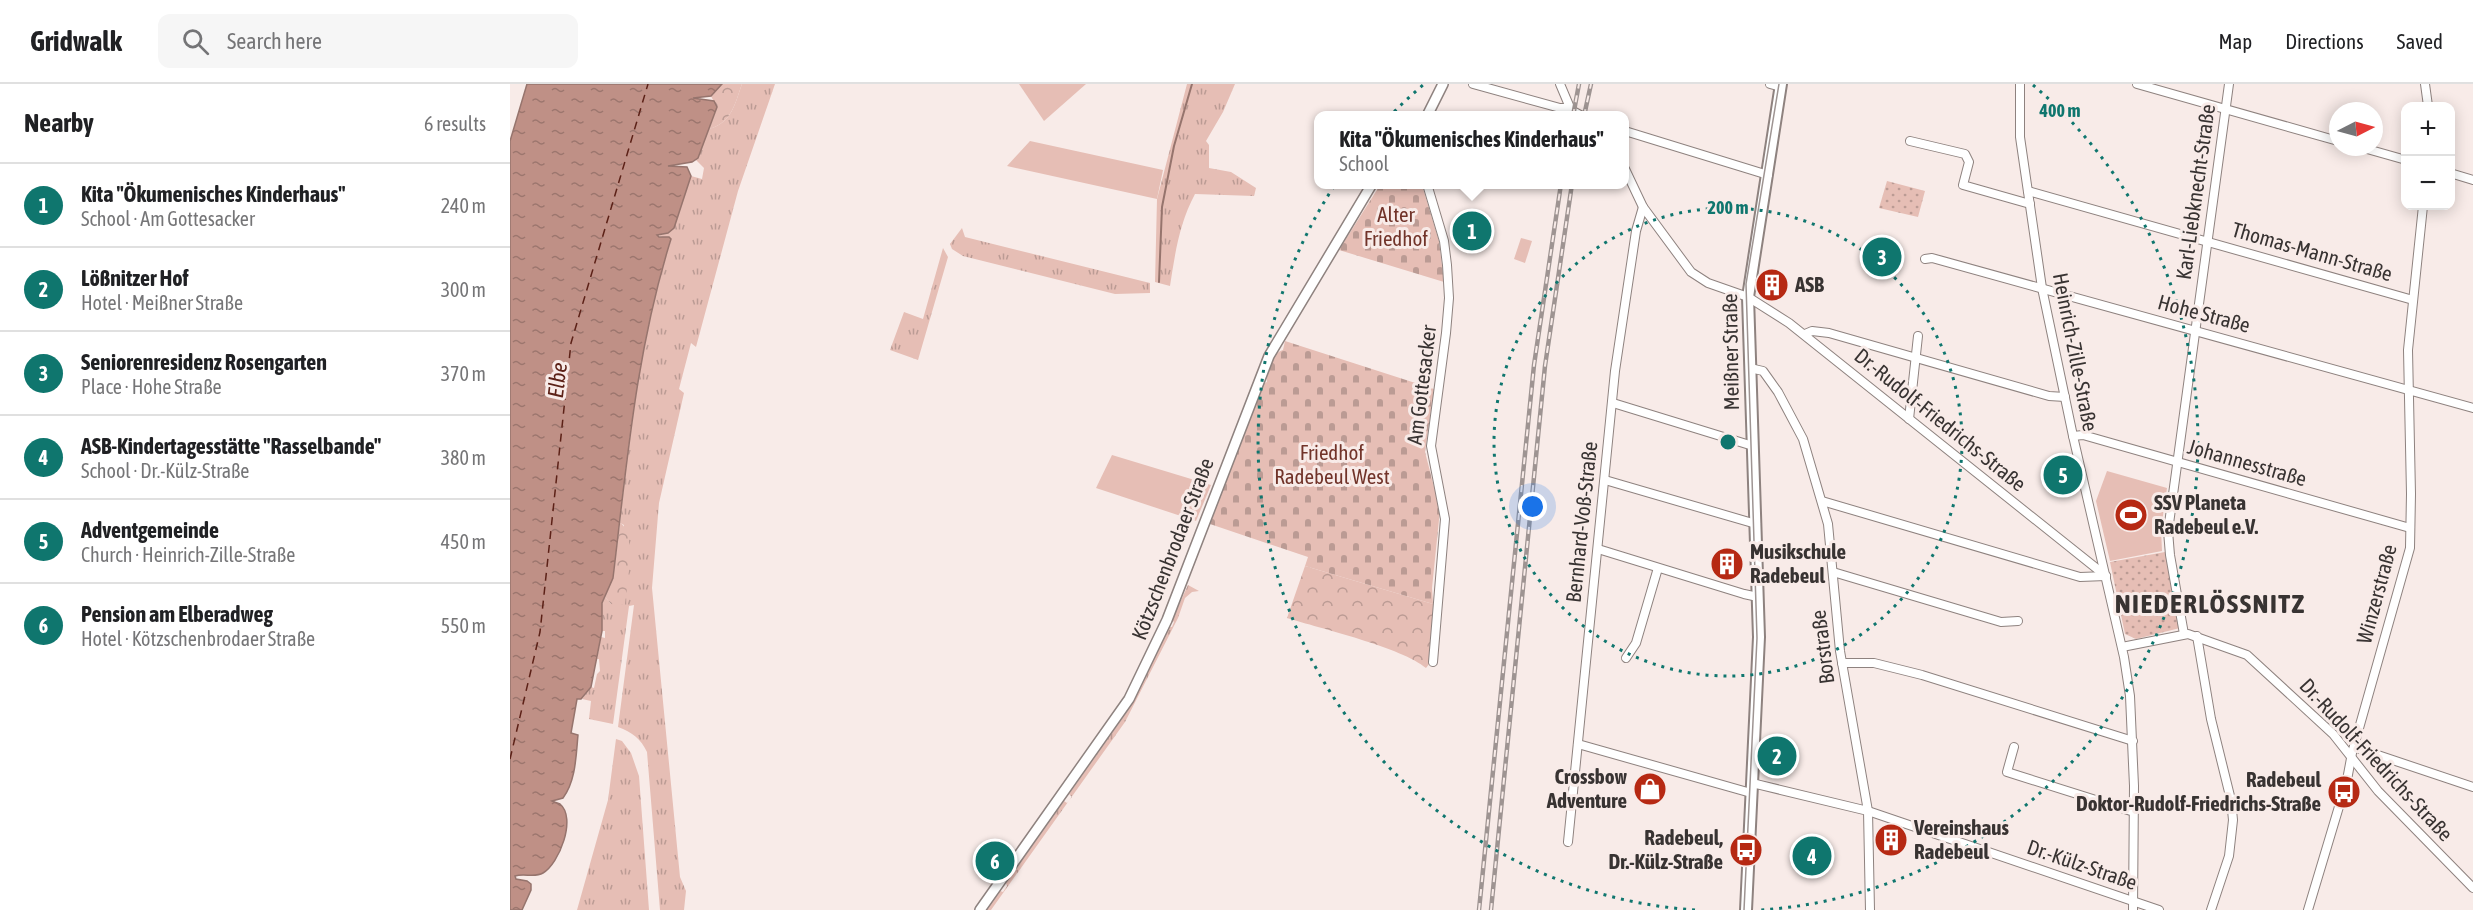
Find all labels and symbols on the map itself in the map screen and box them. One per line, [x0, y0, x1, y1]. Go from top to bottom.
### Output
text: 400 m [2039, 100, 2080, 121]
north arrow [2329, 102, 2383, 156]
street label: Karl-Liebknecht-Straße [2171, 103, 2219, 281]
text: 200 m [1708, 197, 1748, 218]
park label: Alter Friedhof [1364, 202, 1428, 250]
pin: 1 [1452, 208, 1492, 254]
street label: Thomas-Mann-Straße [2229, 217, 2395, 285]
pin: 3 [1862, 234, 1902, 279]
building icon: ASB [1754, 267, 1790, 303]
street label: Heinrich-Zille-Straße [2049, 271, 2103, 433]
place label: ASB [1794, 272, 1824, 296]
street label: Hohe Straße [2156, 289, 2253, 337]
street label: Meißner Straße [1717, 293, 1743, 411]
street label: Am Gottesacker [1402, 323, 1440, 446]
street label: Dr.-Rudolf-Friedrichs-Straße [1850, 343, 2031, 496]
water label: Elbe [542, 361, 572, 399]
centre of rings [1718, 432, 1738, 452]
street label: Johannesstraße [2185, 434, 2309, 490]
park label: Friedhof Radebeul West [1274, 440, 1390, 488]
street label: Bernhard-Voß-Straße [1561, 440, 1601, 604]
pin: 5 [2044, 452, 2082, 498]
street label: Kötzschenbrodaer Straße [1126, 454, 1218, 643]
place label: SSV Planeta Radebeul e.V. [2154, 490, 2259, 538]
your location [1518, 492, 1547, 521]
sports icon: SSV Planeta Radebeul e.V. [2113, 497, 2149, 533]
place label: Musikschule Radebeul [1750, 539, 1846, 587]
street label: Winzerstraße [2351, 542, 2401, 646]
building icon: Musikschule Radebeul [1709, 546, 1745, 582]
district label: NIEDERLÖSSNITZ [2115, 588, 2305, 619]
street label: Borstraße [1806, 609, 1838, 686]
street label: Dr.-Rudolf-Friedrichs-Straße [2295, 673, 2458, 845]
pin: 2 [1758, 734, 1796, 778]
place label: Crossbow Adventure [1546, 764, 1627, 812]
place label: Radebeul Doktor-Rudolf-Friedrichs-Straße [2076, 767, 2321, 815]
shop icon: Crossbow Adventure [1632, 771, 1668, 807]
bus stop icon: Radebeul Doktor-Rudolf-Friedrichs-Straße [2326, 774, 2362, 810]
place label: Vereinshaus Radebeul [1913, 815, 2009, 863]
building icon: Vereinshaus Radebeul [1873, 822, 1909, 858]
place label: Radebeul, Dr.-Külz-Straße [1608, 825, 1723, 873]
bus stop icon: Radebeul, Dr.-Külz-Straße [1728, 832, 1764, 868]
pin: 4 [1792, 834, 1832, 878]
street label: Dr.-Külz-Straße [2024, 834, 2140, 894]
pin: 6 [976, 838, 1014, 884]

